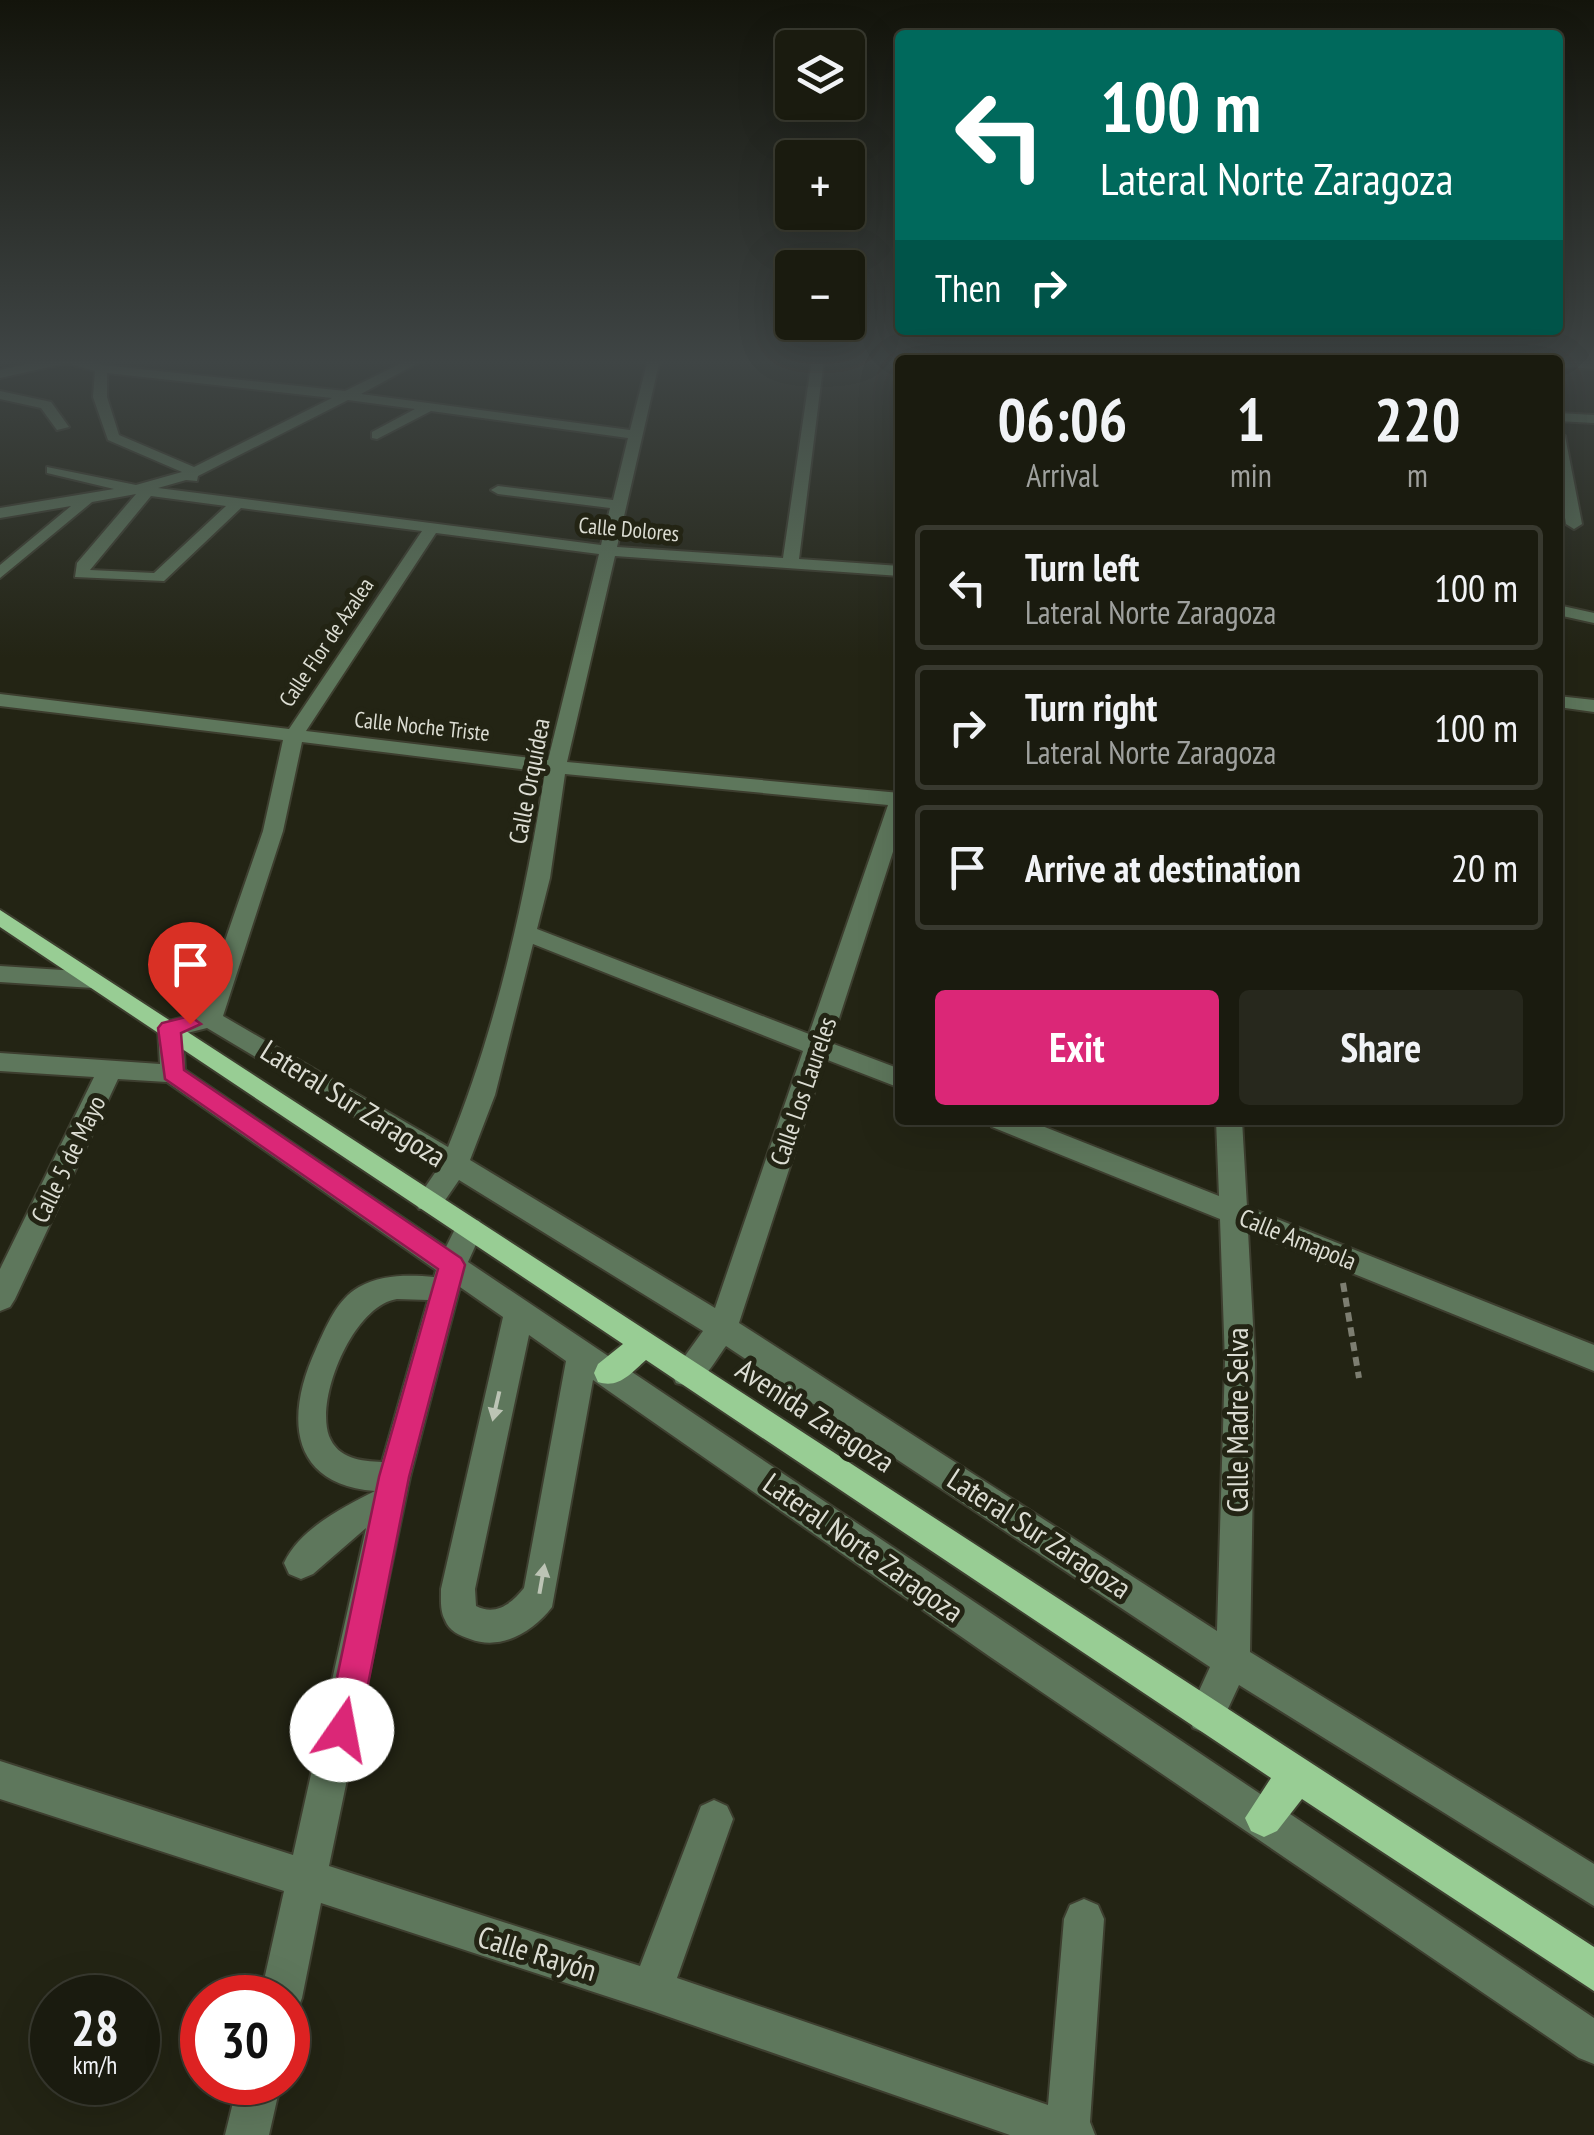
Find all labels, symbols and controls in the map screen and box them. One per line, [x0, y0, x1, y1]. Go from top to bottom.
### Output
map controls [775, 30, 865, 340]
button: layers [775, 30, 865, 120]
text: 100 m [1100, 61, 1261, 151]
icon: left [935, 70, 1065, 200]
button: + [775, 140, 865, 230]
text: Lateral Norte Zaragoza [1100, 149, 1453, 207]
button: − [775, 250, 865, 340]
icon: right [1021, 260, 1076, 315]
text: Then [935, 263, 1001, 312]
text: 06:06 [998, 380, 1127, 458]
text: 1 [1237, 380, 1265, 458]
text: 220 [1374, 380, 1460, 458]
text: Arrival [1026, 454, 1099, 496]
text: min [1230, 454, 1272, 496]
text: m [1407, 454, 1428, 496]
street label: Calle Dolores [578, 511, 680, 547]
text: Turn left [1025, 542, 1139, 591]
icon: left [940, 560, 995, 615]
text: 100 m [1434, 563, 1518, 612]
street label: Calle Flor de Azalea [273, 572, 379, 712]
text: Lateral Norte Zaragoza [1025, 591, 1276, 633]
text: Turn right [1025, 682, 1157, 731]
icon: right [940, 700, 995, 755]
text: 100 m [1434, 703, 1518, 752]
street label: Calle Noche Triste [353, 705, 491, 747]
street label: Calle Orquídea [501, 716, 557, 846]
text: Lateral Norte Zaragoza [1025, 731, 1276, 773]
icon: arrive [940, 840, 995, 895]
text: Arrive at destination [1025, 843, 1301, 892]
text: 20 m [1451, 843, 1518, 892]
pin [148, 922, 233, 1025]
icon: arrive [163, 937, 218, 992]
button: Exit [935, 990, 1219, 1105]
button: Share [1239, 990, 1523, 1105]
street label: Calle Los Laureles [763, 1013, 843, 1169]
street label: Lateral Sur Zaragoza [254, 1030, 454, 1175]
street label: Calle 5 de Mayo [23, 1090, 113, 1228]
street label: Calle Amapola [1235, 1201, 1361, 1277]
street label: Calle Madre Selva [1217, 1327, 1256, 1513]
street label: Avenida Zaragoza [729, 1349, 902, 1480]
one-way arrow [488, 1391, 504, 1422]
street label: Lateral Sur Zaragoza [941, 1459, 1139, 1607]
street label: Lateral Norte Zaragoza [756, 1463, 972, 1630]
one-way arrow [535, 1563, 550, 1595]
position arrow [290, 1678, 394, 1782]
street label: Calle Rayón [473, 1916, 601, 1989]
speed limit sign: 30 [180, 1975, 310, 2105]
text: 28 [71, 1995, 119, 2060]
text: km/h [73, 2049, 117, 2081]

